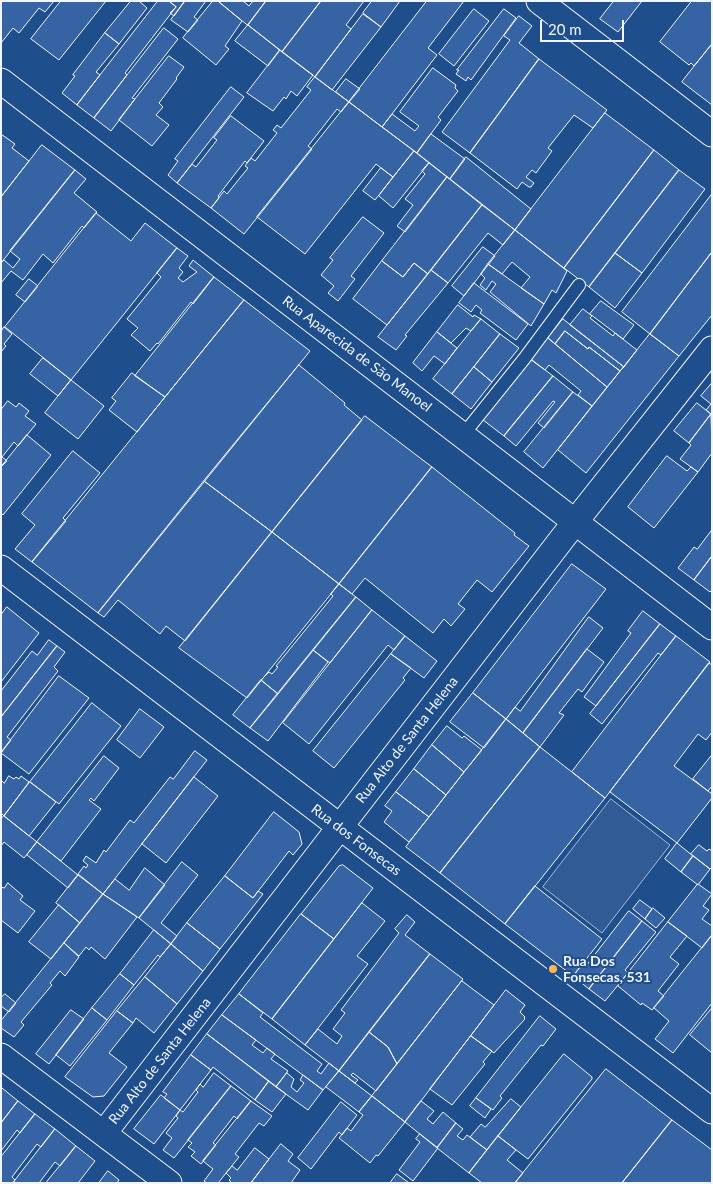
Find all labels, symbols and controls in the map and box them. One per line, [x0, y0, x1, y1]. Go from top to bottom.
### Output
scale bar [543, 10, 627, 42]
text: 20 m [548, 20, 582, 38]
street label: Rua Aparecida de São Manoel [279, 292, 435, 416]
street label: Rua Alto de Santa Helena [352, 673, 462, 807]
street label: Rua dos Fonsecas [308, 801, 404, 879]
place label: Rua Dos Fonsecas, 531 [563, 953, 651, 986]
marker: Rua Dos Fonsecas, 531 [547, 963, 559, 975]
street label: Rua Alto de Santa Helena [105, 994, 215, 1128]

